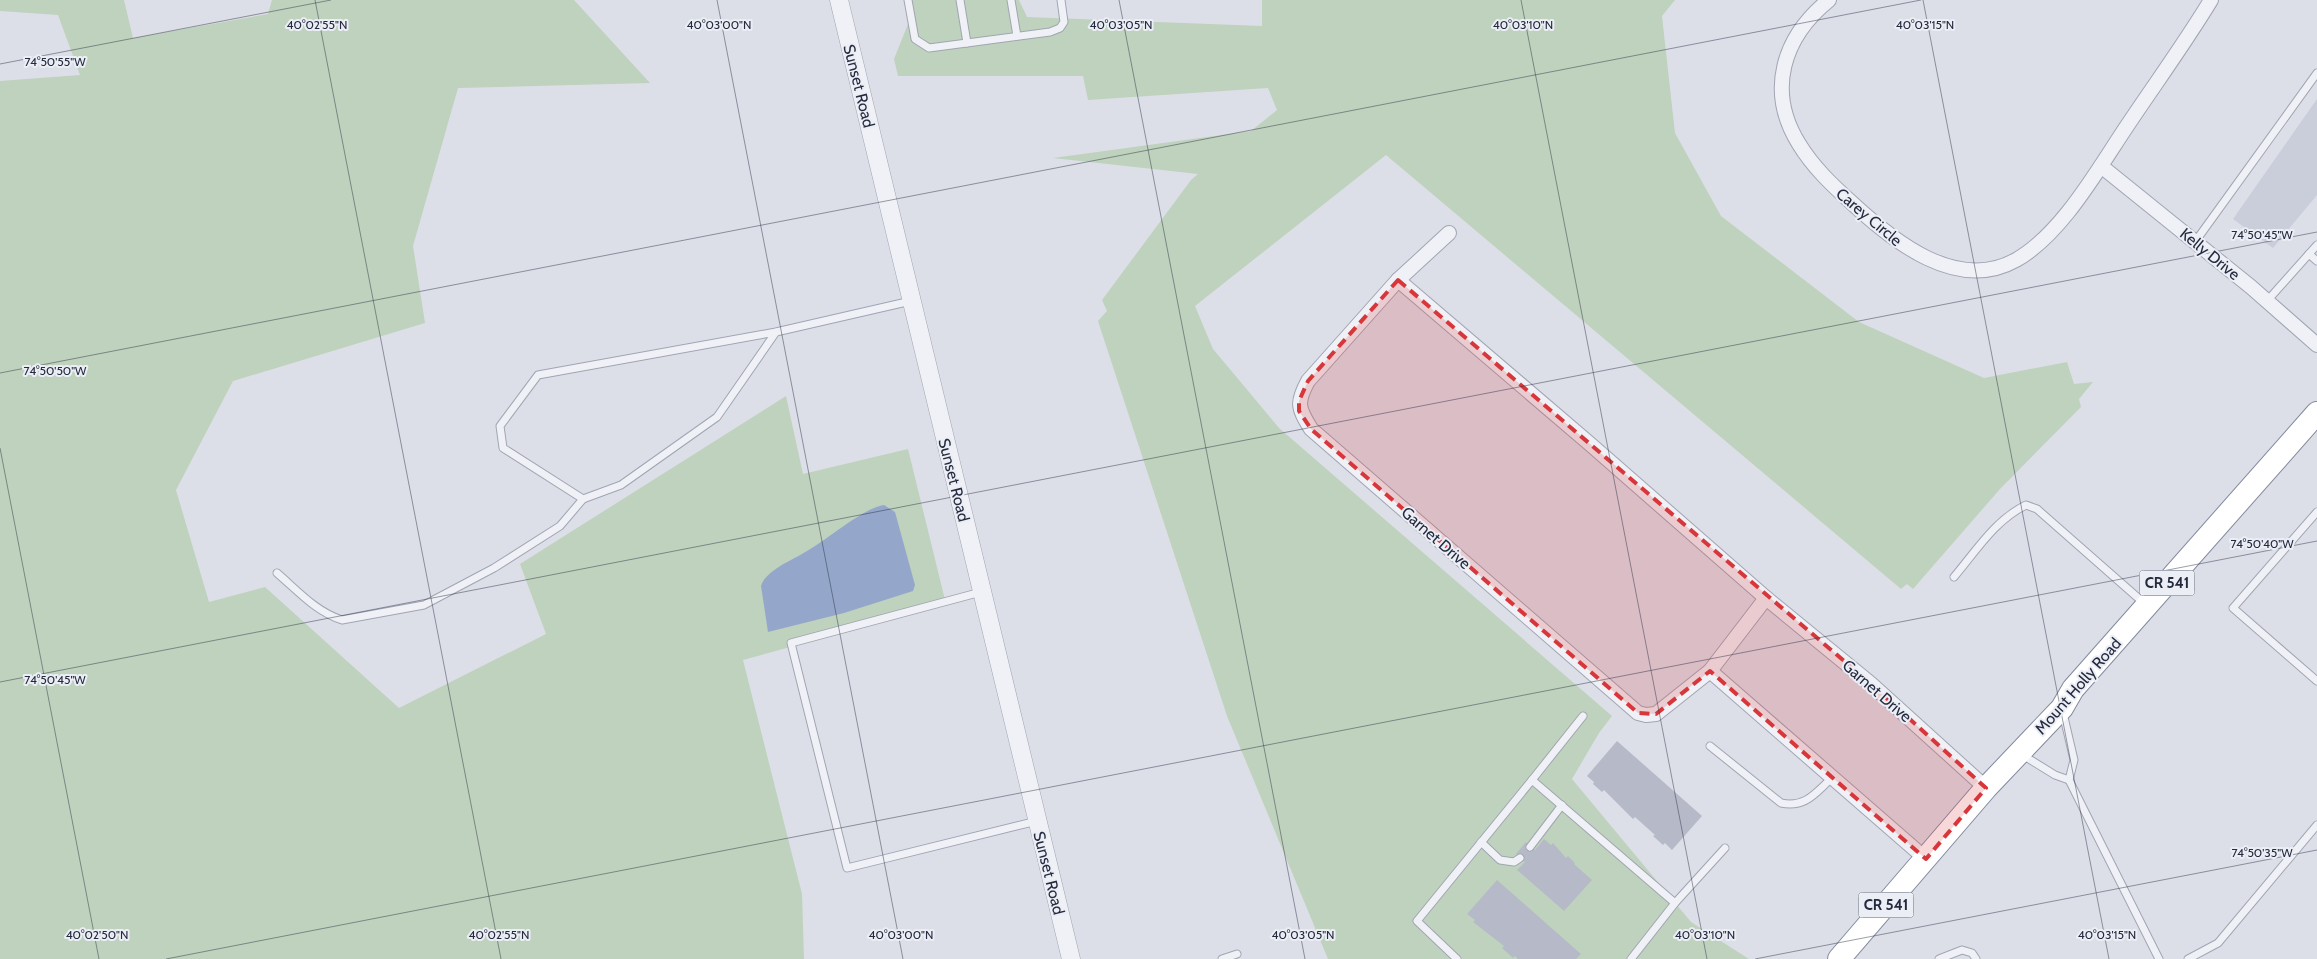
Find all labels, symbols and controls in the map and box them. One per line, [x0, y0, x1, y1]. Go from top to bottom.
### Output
text: 40°02'55"N [287, 17, 347, 32]
text: 40°03'00"N [687, 17, 751, 32]
text: 40°03'05"N [1090, 17, 1152, 32]
text: 40°03'10"N [1493, 17, 1553, 32]
text: 40°03'15"N [1896, 17, 1954, 32]
street label: Sunset Road [839, 42, 879, 130]
text: 74°50'55"W [24, 54, 86, 69]
street label: Carey Circle [1832, 184, 1906, 250]
street label: Kelly Drive [2176, 224, 2244, 284]
text: 74°50'45"W [2231, 227, 2293, 242]
text: 74°50'50"W [24, 363, 87, 378]
street label: Sunset Road [934, 436, 974, 524]
street label: Garnet Drive [1397, 503, 1475, 573]
text: 74°50'40"W [2230, 536, 2294, 551]
road number: CR 541 [2140, 570, 2194, 596]
street label: Mount Holly Road [2031, 634, 2125, 738]
street label: Garnet Drive [1838, 656, 1916, 726]
text: 74°50'45"W [24, 672, 86, 687]
street label: Sunset Road [1029, 829, 1069, 917]
text: 74°50'35"W [2231, 845, 2293, 860]
road number: CR 541 [1858, 892, 1914, 918]
text: 40°02'50"N [66, 927, 128, 942]
text: 40°02'55"N [469, 927, 529, 942]
text: 40°03'00"N [869, 927, 933, 942]
text: 40°03'05"N [1272, 927, 1334, 942]
text: 40°03'10"N [1675, 927, 1735, 942]
text: 40°03'15"N [2078, 927, 2136, 942]

